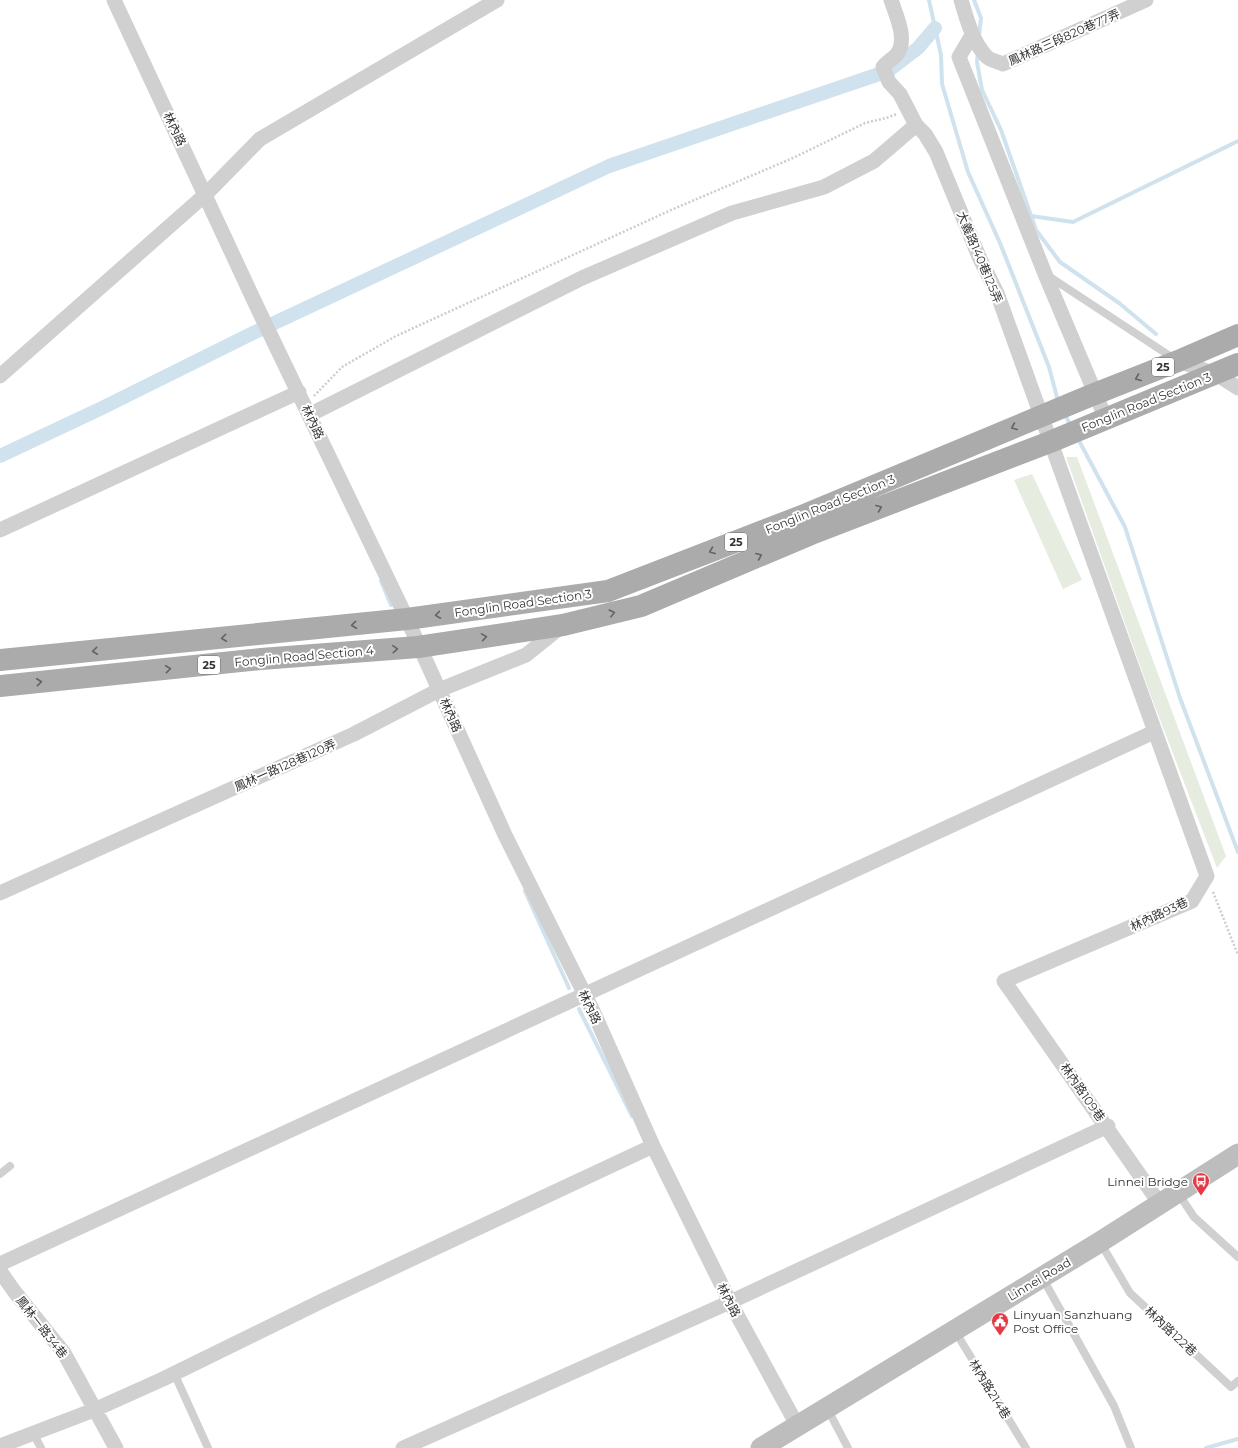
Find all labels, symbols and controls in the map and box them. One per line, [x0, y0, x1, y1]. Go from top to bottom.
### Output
street label: 鳳林路三段820巷77弄 [1006, 6, 1122, 68]
street label: 林內路 [160, 110, 190, 148]
street label: 大義路140巷125弄 [954, 209, 1006, 305]
road number: 25 [1152, 358, 1174, 376]
street label: Fonglin Road Section 3 [1079, 369, 1213, 435]
one-way arrow [1134, 373, 1141, 381]
street label: 林內路 [299, 403, 327, 441]
one-way arrow [1011, 423, 1018, 431]
street label: Fonglin Road Section 3 [763, 471, 897, 537]
one-way arrow [876, 504, 883, 512]
road number: 25 [725, 533, 747, 551]
one-way arrow [709, 546, 716, 554]
one-way arrow [754, 553, 762, 561]
street label: Fonglin Road Section 3 [453, 586, 593, 620]
one-way arrow [608, 609, 615, 618]
one-way arrow [434, 610, 441, 619]
one-way arrow [351, 620, 357, 629]
one-way arrow [221, 633, 228, 642]
one-way arrow [481, 633, 487, 642]
street label: Fonglin Road Section 4 [234, 642, 374, 670]
one-way arrow [392, 645, 398, 654]
one-way arrow [92, 646, 98, 655]
road number: 25 [198, 656, 220, 674]
one-way arrow [165, 665, 171, 674]
one-way arrow [36, 678, 42, 687]
street label: 林內路 [437, 695, 465, 735]
street label: 鳳林一路128巷120弄 [232, 736, 338, 794]
street label: 林內路93巷 [1128, 894, 1190, 934]
street label: 林內路 [575, 988, 605, 1026]
street label: 林內路109巷 [1057, 1060, 1109, 1124]
bus stop icon: Linnei Bridge [1191, 1171, 1211, 1196]
place label: Linnei Bridge [1107, 1174, 1188, 1189]
street label: Linnei Road [1004, 1254, 1074, 1304]
street label: 林內路 [714, 1281, 744, 1319]
street label: 鳳林一路34巷 [13, 1293, 71, 1361]
street label: 林內路122巷 [1142, 1303, 1200, 1359]
place label: Linyuan Sanzhuang Post Office [1013, 1307, 1132, 1336]
public building icon: Linyuan Sanzhuang Post Office [990, 1311, 1010, 1336]
street label: 林內路214巷 [966, 1357, 1014, 1421]

